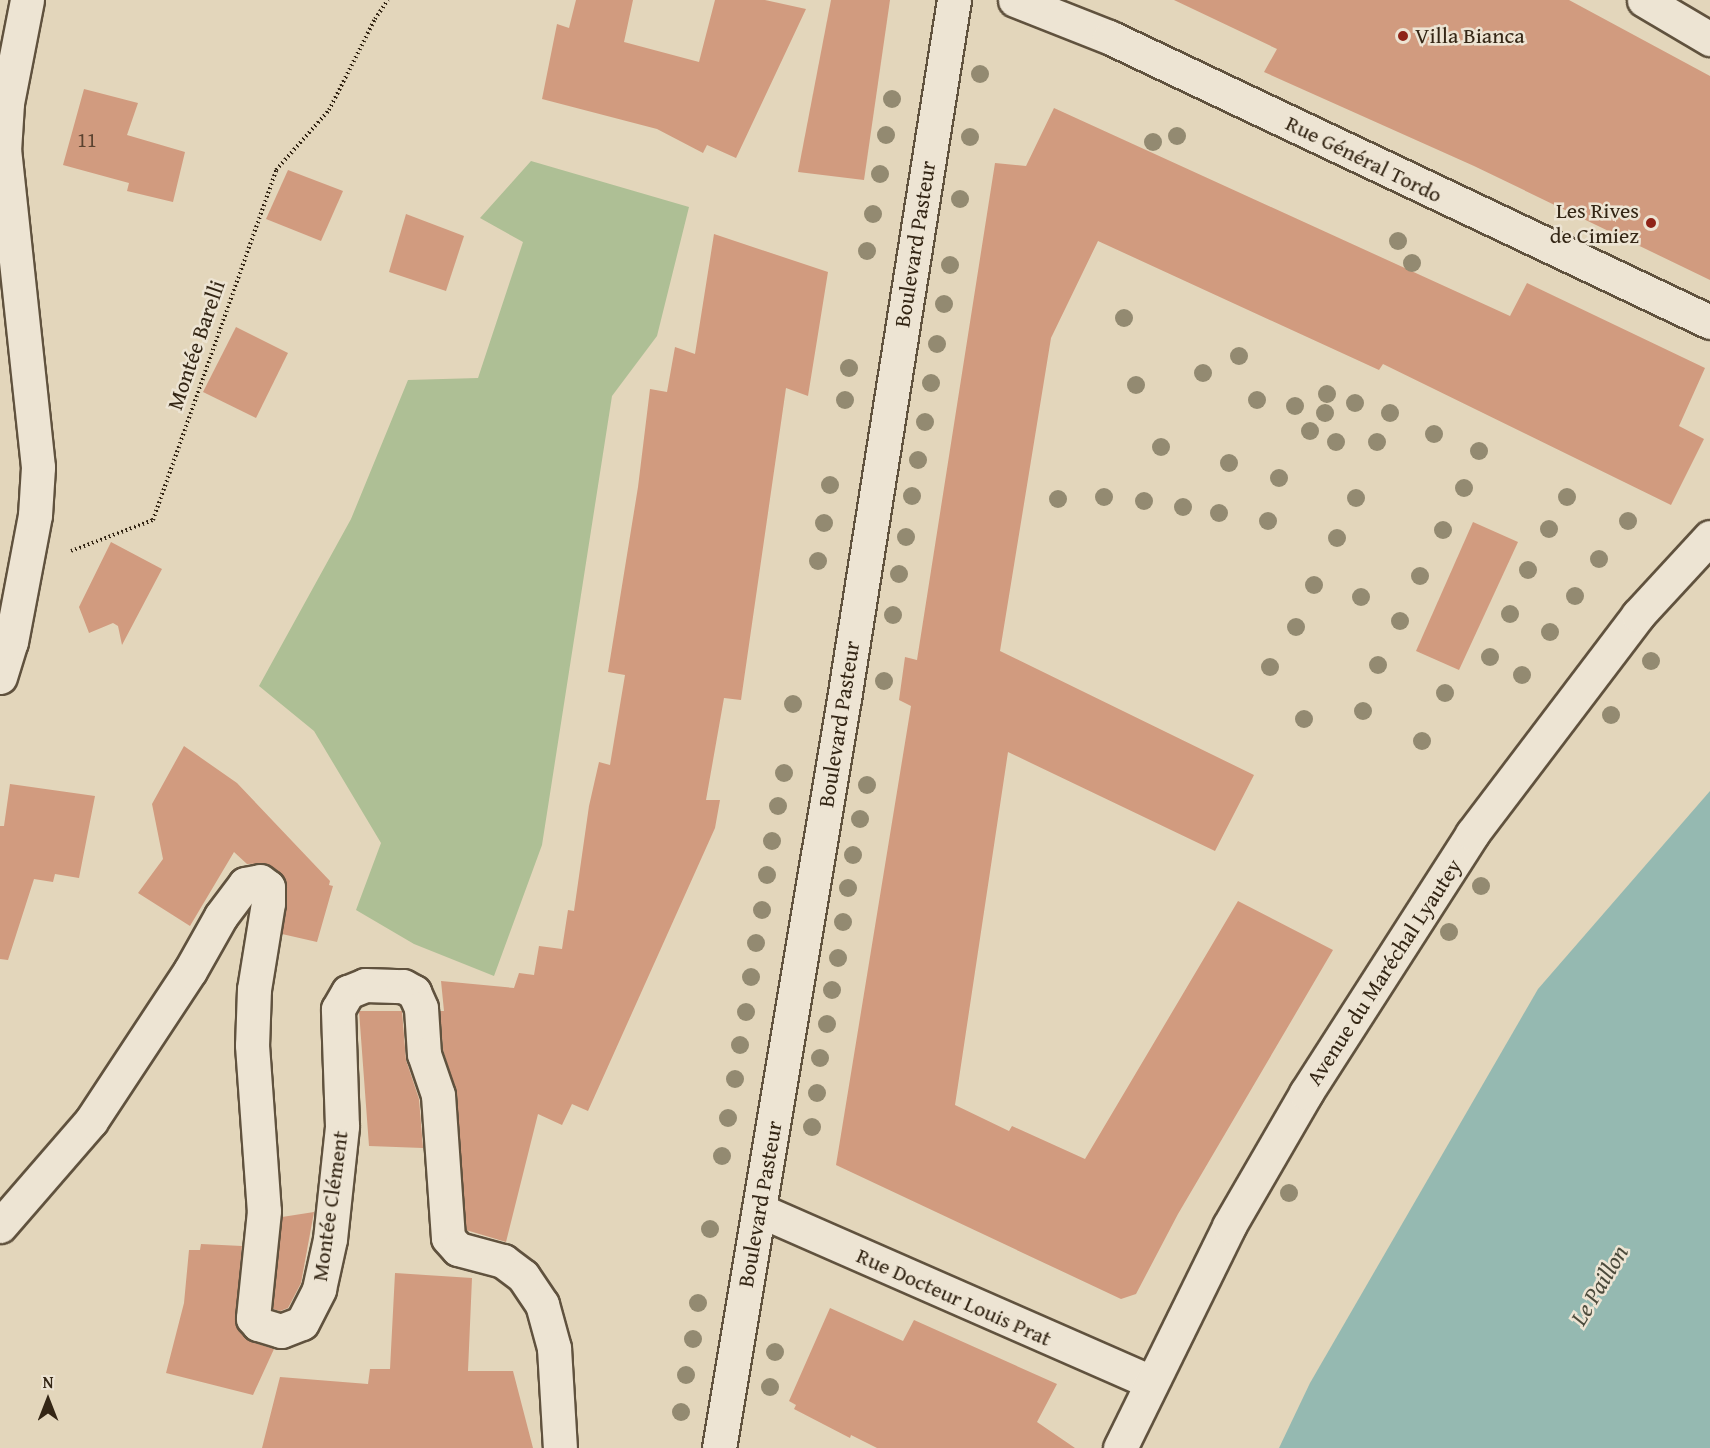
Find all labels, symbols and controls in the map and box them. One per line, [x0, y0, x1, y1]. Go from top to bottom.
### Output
place label: Villa Bianca [1415, 23, 1525, 49]
marker: Villa Bianca [1396, 29, 1410, 43]
street label: Rue Général Tordo [1282, 110, 1446, 208]
house number: 11 [77, 127, 97, 151]
street label: Boulevard Pasteur [889, 159, 941, 329]
place label: Les Rives de Cimiez [1550, 197, 1639, 248]
marker: Les Rives de Cimiez [1644, 216, 1658, 230]
street label: Montée Barelli [161, 277, 231, 413]
street label: Boulevard Pasteur [813, 639, 865, 809]
street label: Avenue du Maréchal Lyautey [1301, 854, 1467, 1090]
street label: Boulevard Pasteur [732, 1119, 788, 1289]
street label: Montée Clément [306, 1129, 354, 1283]
water label: Le Paillon [1564, 1240, 1634, 1330]
street label: Rue Docteur Louis Prat [853, 1242, 1055, 1352]
north arrow [18, 1370, 78, 1430]
text: N [43, 1370, 53, 1394]

